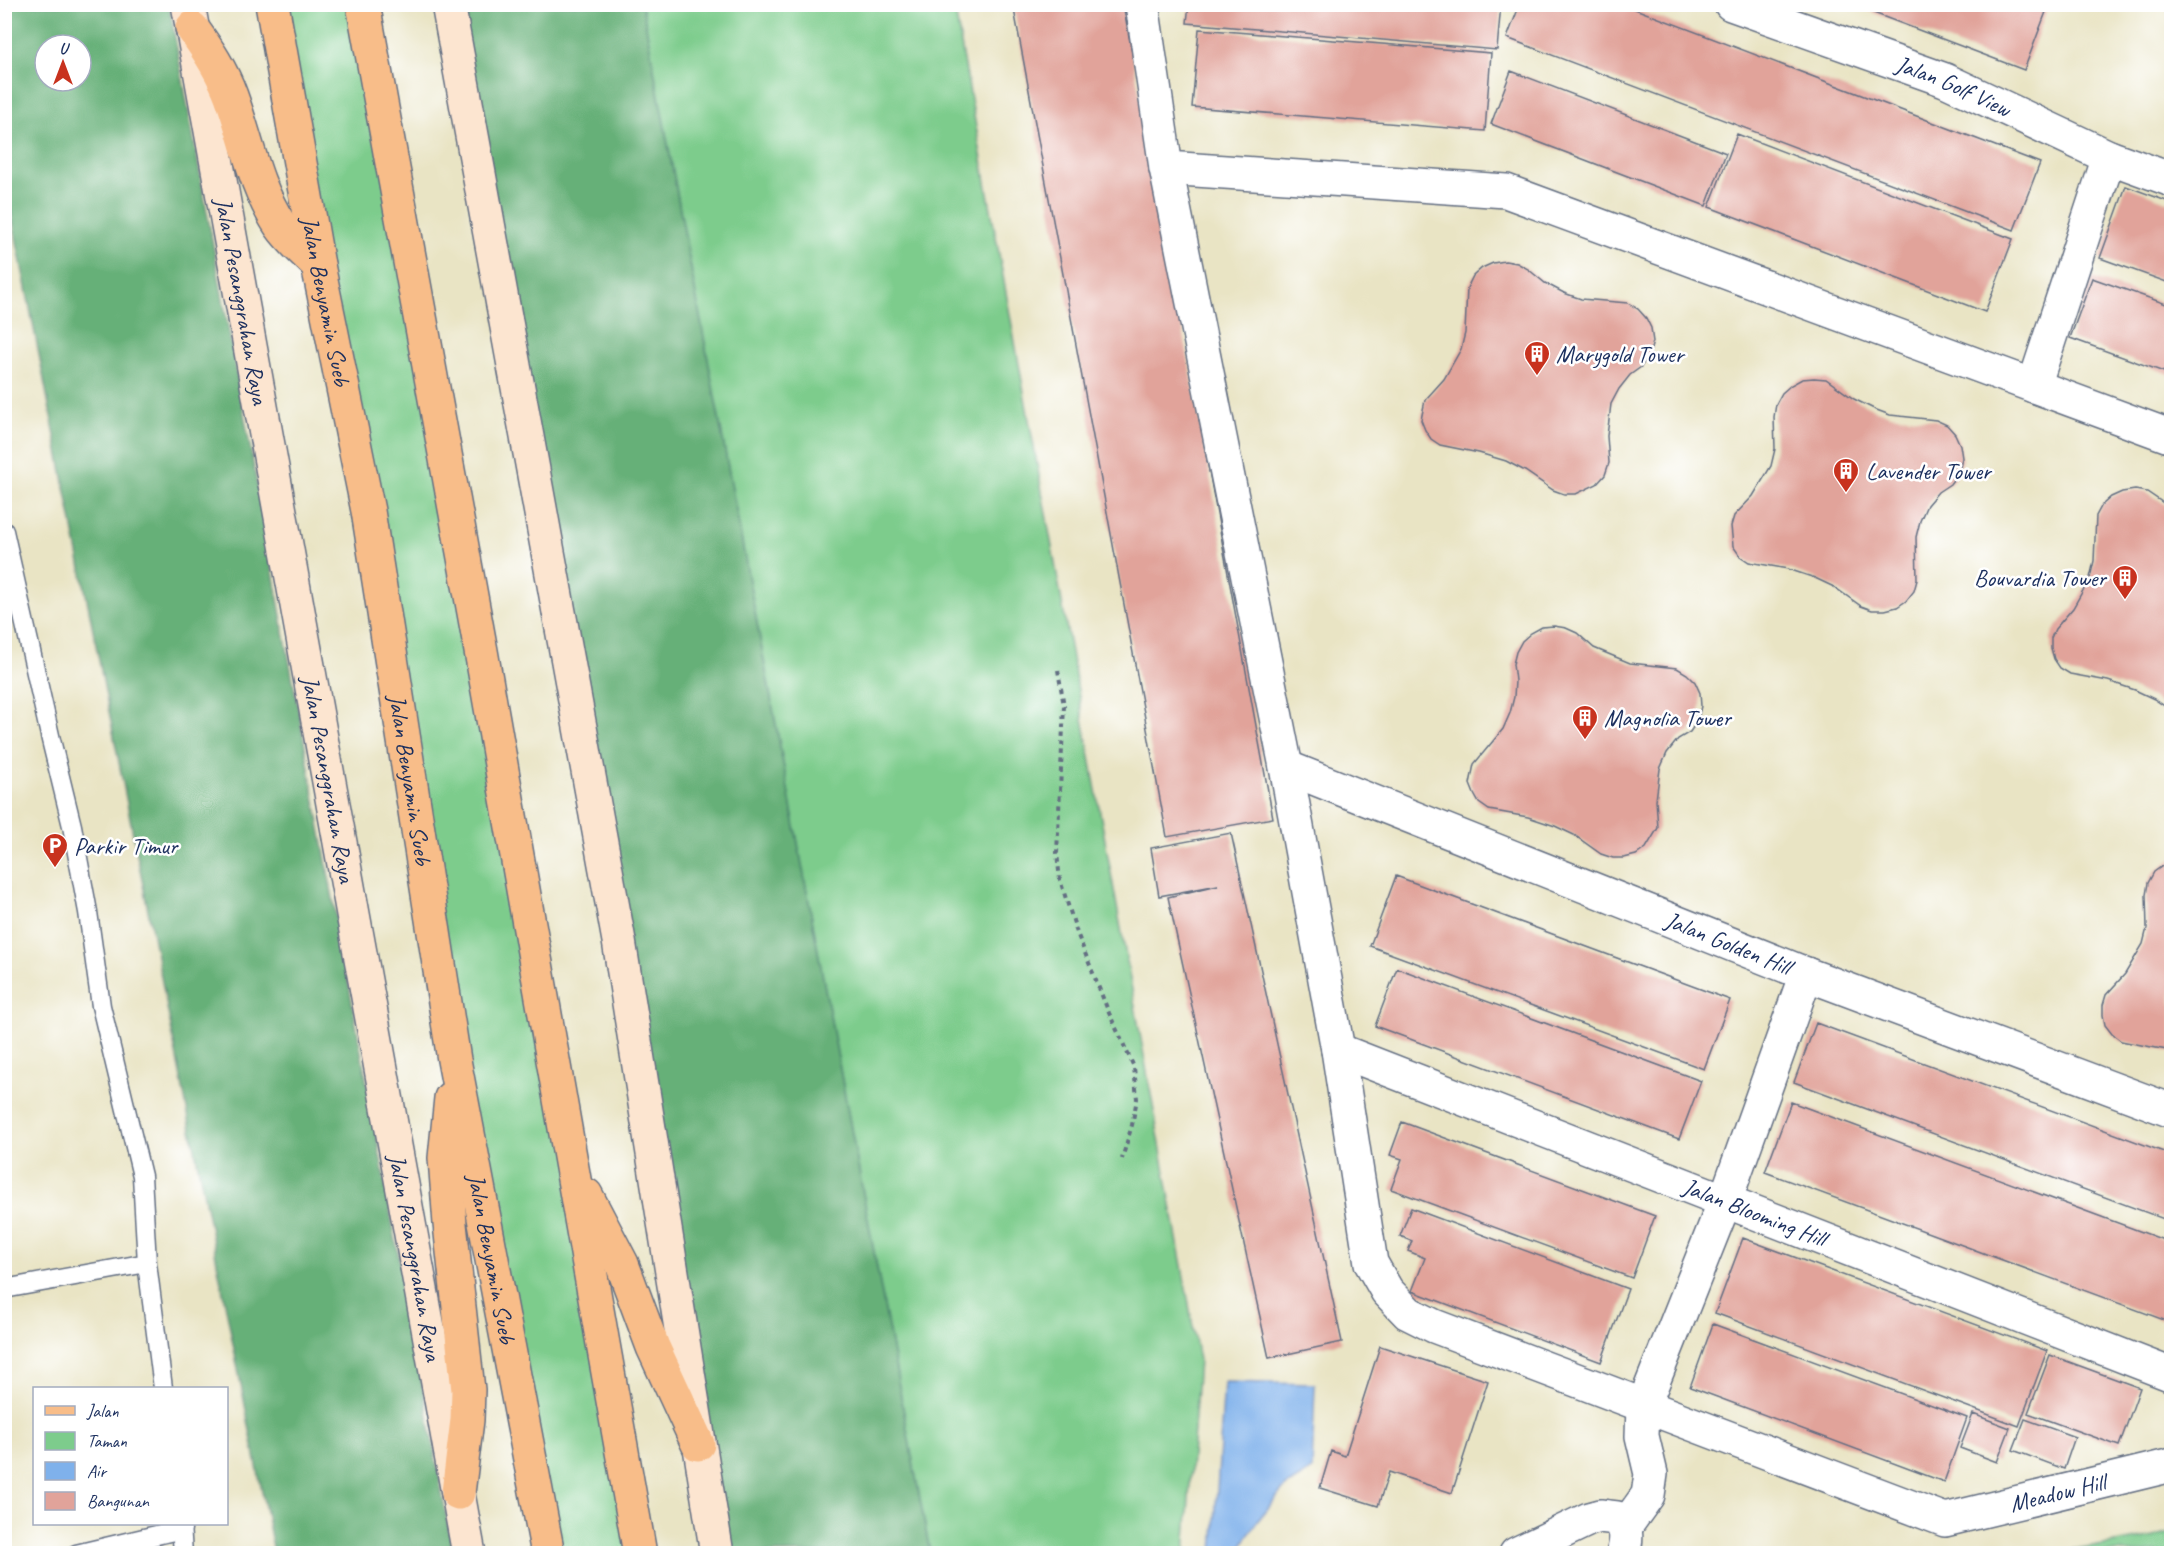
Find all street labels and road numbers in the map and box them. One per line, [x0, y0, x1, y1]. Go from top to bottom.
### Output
street label: Jalan Golf View [1891, 48, 2017, 124]
street label: Jalan Pesanggrahan Raya [208, 195, 276, 408]
street label: Jalan Benyamin Sueb [295, 213, 357, 390]
street label: Jalan Pesanggrahan Raya [295, 673, 362, 886]
street label: Jalan Benyamin Sueb [382, 691, 438, 868]
street label: Jalan Golden Hill [1660, 904, 1799, 983]
street label: Jalan Pesanggrahan Raya [382, 1151, 449, 1365]
street label: Jalan Benyamin Sueb [461, 1170, 523, 1347]
street label: Jalan Blooming Hill [1678, 1171, 1834, 1255]
street label: Meadow Hill [2007, 1466, 2112, 1519]

